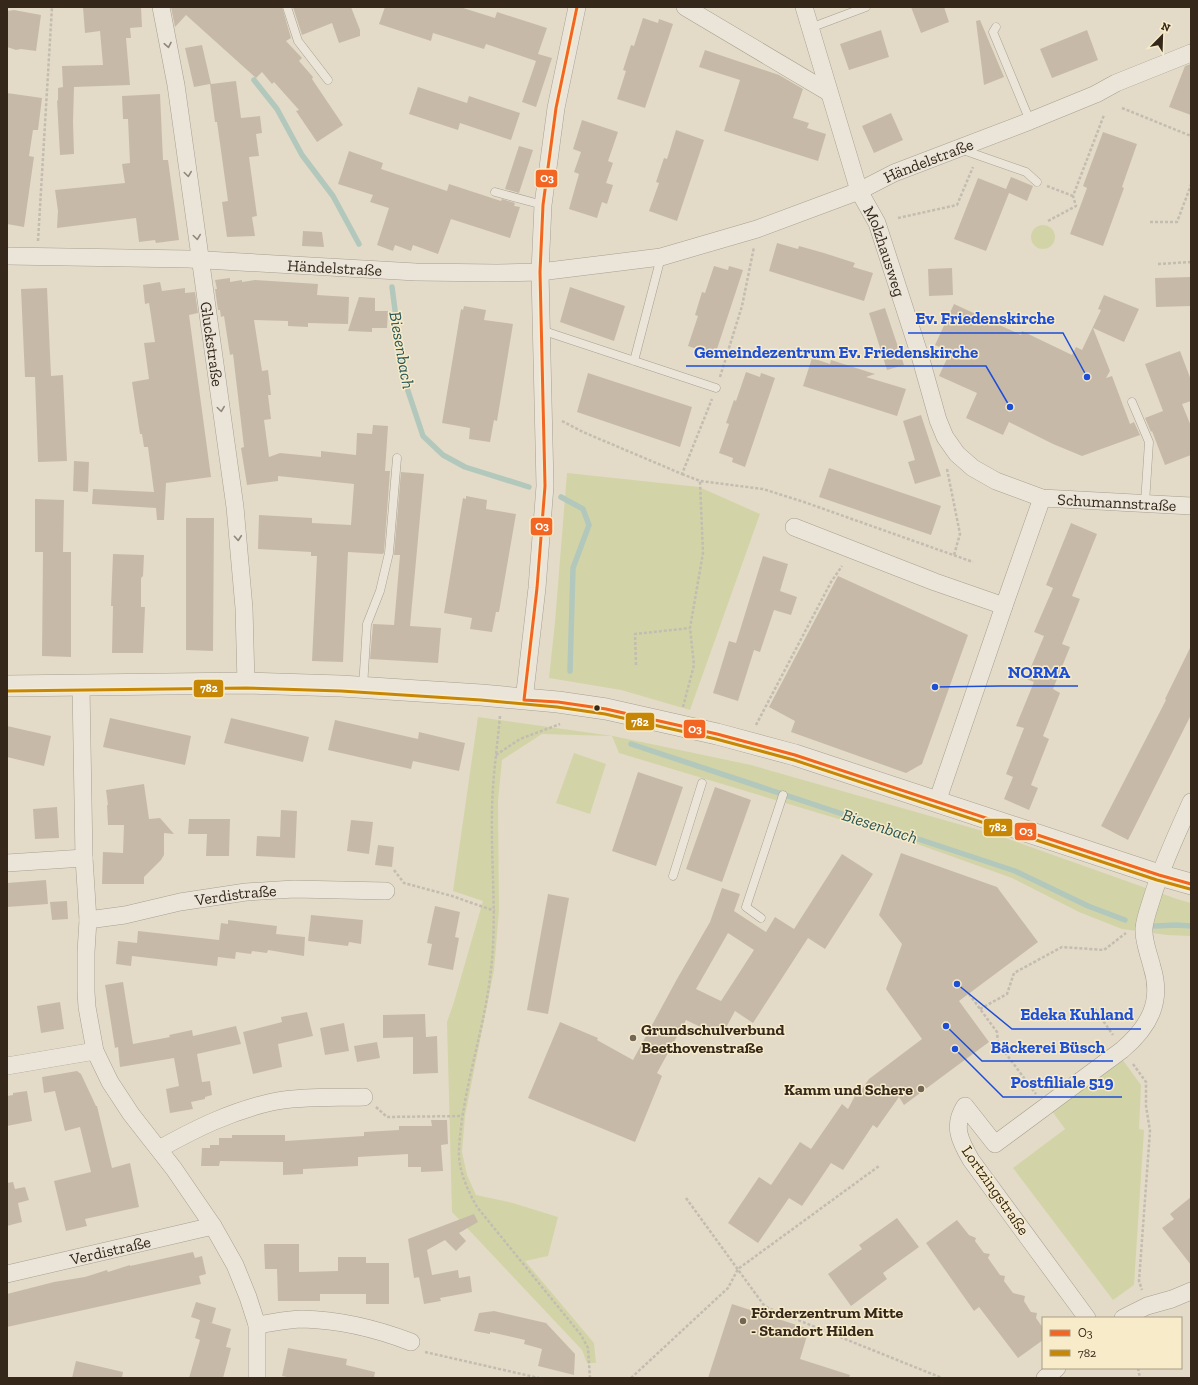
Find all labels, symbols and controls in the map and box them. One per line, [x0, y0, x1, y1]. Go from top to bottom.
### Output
north arrow [1142, 16, 1182, 56]
text: N [1159, 20, 1173, 35]
one-way arrow [164, 42, 172, 48]
street label: Händelstraße [880, 135, 976, 187]
line badge: O3 [535, 169, 558, 188]
one-way arrow [183, 171, 192, 177]
text: O3 [540, 172, 554, 185]
street label: Molzhausweg [859, 203, 909, 299]
one-way arrow [192, 234, 201, 240]
street label: Händelstraße [287, 256, 383, 280]
street label: Gluckstraße [196, 300, 227, 388]
callout: Ev. Friedenskirche [908, 304, 1063, 333]
text: Ev. Friedenskirche [915, 308, 1055, 328]
water label: Biesenbach [385, 310, 419, 391]
callout: Gemeindezentrum Ev. Friedenskirche [686, 337, 986, 366]
text: Gemeindezentrum Ev. Friedenskirche [694, 342, 978, 362]
one-way arrow [216, 406, 225, 412]
street label: Schumannstraße [1057, 490, 1177, 515]
line badge: O3 [530, 517, 553, 536]
text: O3 [535, 520, 549, 533]
one-way arrow [233, 535, 242, 541]
callout: NORMA [1000, 657, 1078, 686]
text: NORMA [1008, 662, 1071, 682]
line badge: 782 [193, 679, 224, 698]
text: 782 [200, 682, 218, 695]
unlabelled marker [592, 703, 602, 713]
line badge: 782 [625, 712, 655, 731]
text: 782 [631, 716, 649, 729]
line badge: O3 [683, 719, 706, 739]
text: O3 [688, 723, 702, 736]
water label: Biesenbach [840, 804, 921, 848]
line badge: 782 [983, 818, 1013, 837]
text: 782 [989, 821, 1007, 834]
line badge: O3 [1014, 822, 1037, 841]
text: O3 [1019, 825, 1033, 838]
street label: Verdistraße [193, 881, 277, 910]
callout: Edeka Kuhland [1012, 1000, 1141, 1029]
text: Edeka Kuhland [1020, 1004, 1134, 1024]
place label: Grundschulverbund Beethovenstraße [641, 1020, 785, 1057]
callout: Bäckerei Büsch [982, 1032, 1113, 1061]
marker: Grundschulverbund Beethovenstraße [628, 1033, 638, 1043]
text: Bäckerei Büsch [991, 1037, 1106, 1057]
callout: Postfiliale 519 [1003, 1068, 1122, 1097]
text: Postfiliale 519 [1010, 1072, 1114, 1092]
place label: Kamm und Schere [784, 1080, 913, 1099]
marker: Kamm und Schere [916, 1084, 926, 1094]
street label: Lortzingstraße [958, 1142, 1033, 1239]
street label: Verdistraße [67, 1232, 153, 1269]
place label: Förderzentrum Mitte - Standort Hilden [751, 1303, 904, 1340]
marker: Förderzentrum Mitte - Standort Hilden [738, 1316, 748, 1326]
legend [1042, 1317, 1182, 1369]
text: O3 [1078, 1326, 1093, 1340]
text: 782 [1078, 1346, 1096, 1360]

